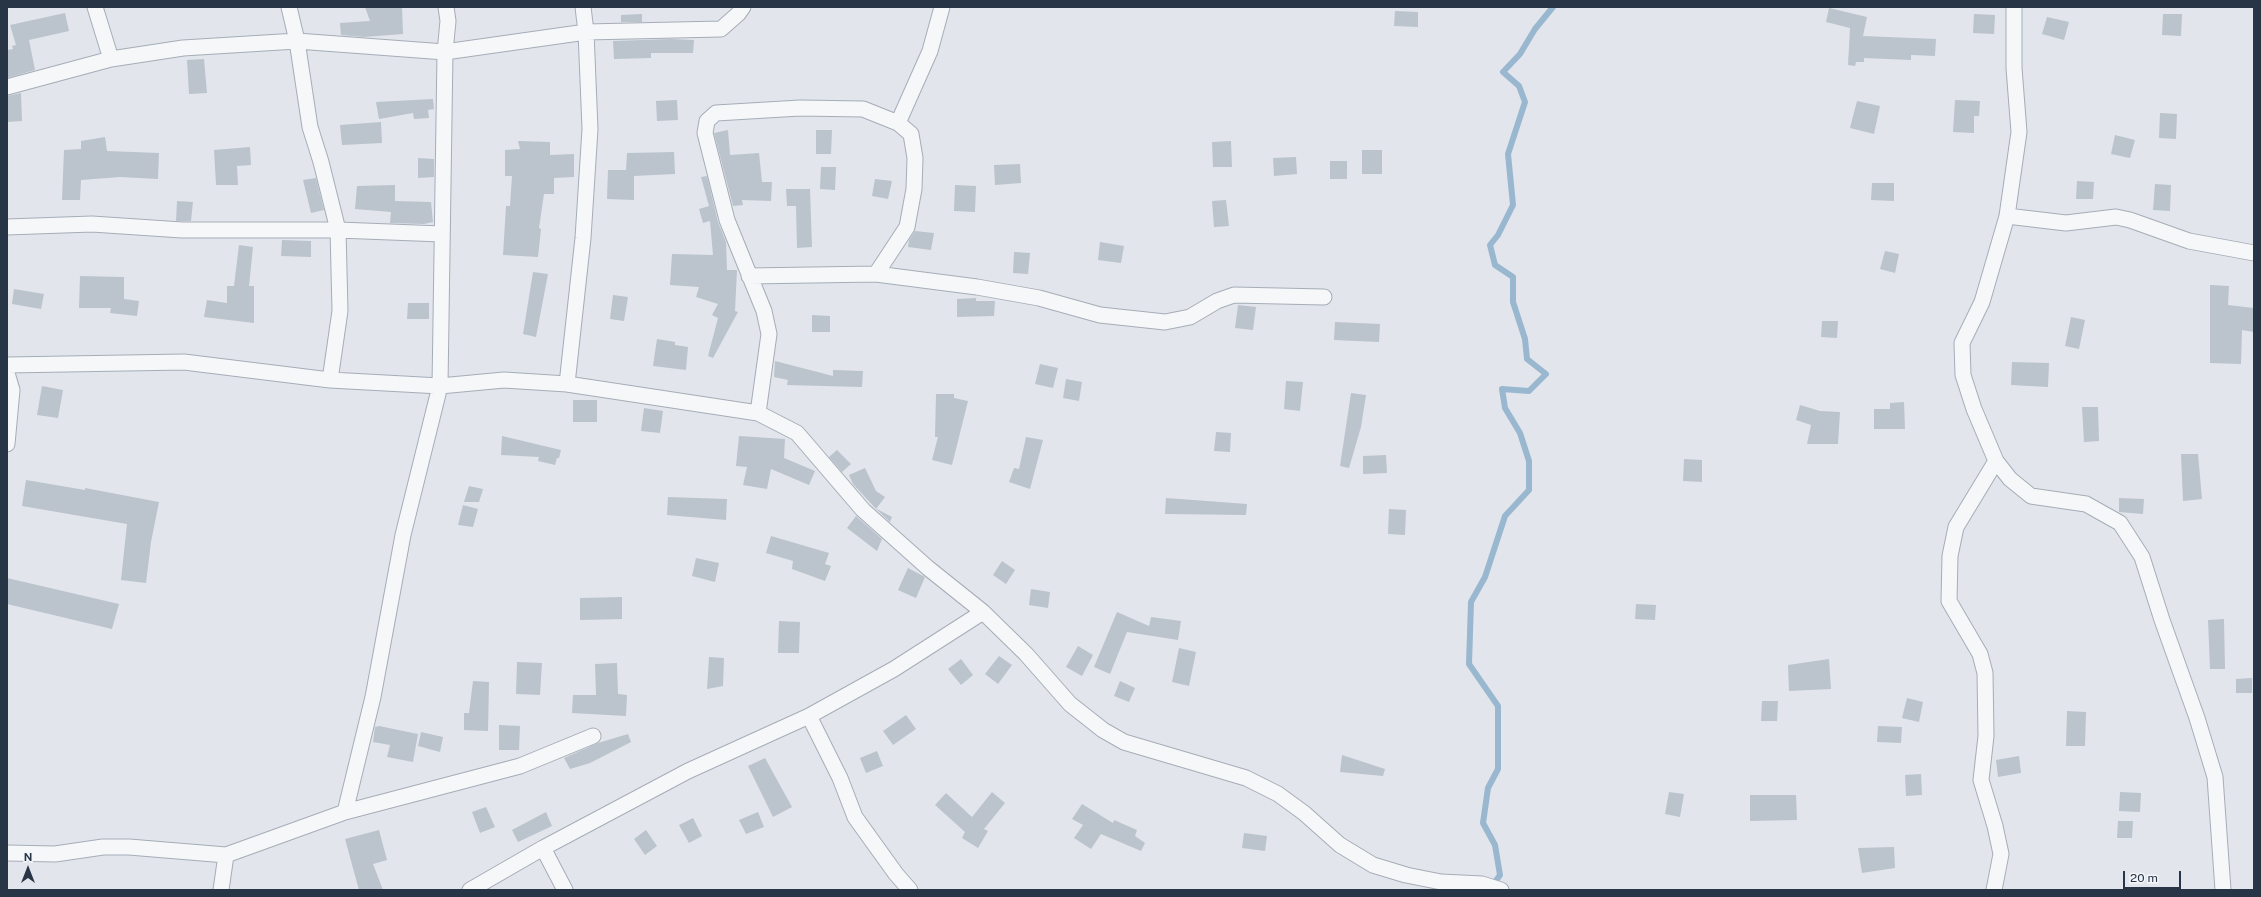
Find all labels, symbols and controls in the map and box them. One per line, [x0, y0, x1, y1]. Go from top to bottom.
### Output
north arrow [8, 849, 48, 889]
text: N [24, 851, 32, 863]
scale bar [2125, 863, 2183, 889]
text: 20 m [2130, 871, 2158, 885]

